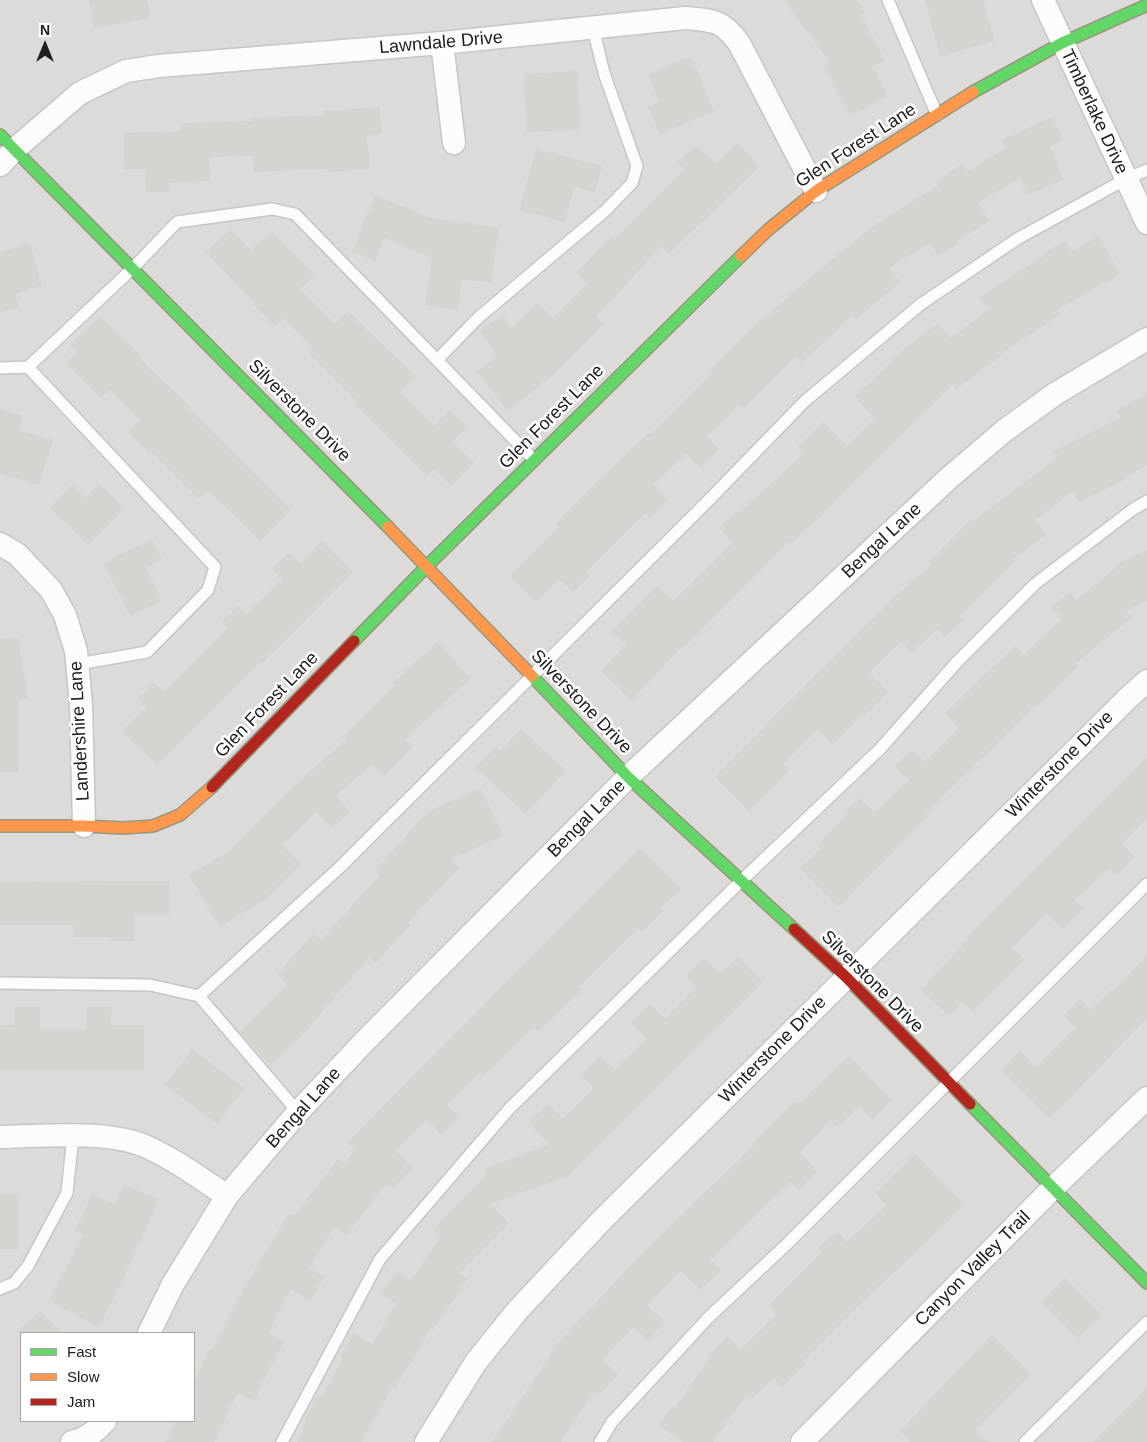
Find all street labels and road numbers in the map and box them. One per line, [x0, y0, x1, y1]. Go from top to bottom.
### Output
street label: Lawndale Drive [378, 27, 504, 59]
street label: Timberlake Drive [1056, 46, 1132, 178]
street label: Glen Forest Lane [792, 99, 920, 193]
street label: Silverstone Drive [243, 355, 355, 467]
street label: Glen Forest Lane [495, 360, 609, 474]
street label: Bengal Lane [838, 499, 926, 583]
street label: Silverstone Drive [526, 646, 636, 758]
street label: Glen Forest Lane [211, 647, 323, 763]
street label: Landershire Lane [66, 660, 94, 802]
street label: Winterstone Drive [1002, 707, 1118, 823]
street label: Bengal Lane [544, 776, 630, 862]
street label: Silverstone Drive [816, 926, 928, 1038]
street label: Winterstone Drive [715, 992, 831, 1108]
street label: Bengal Lane [262, 1063, 346, 1153]
street label: Canyon Valley Trail [911, 1207, 1035, 1331]

